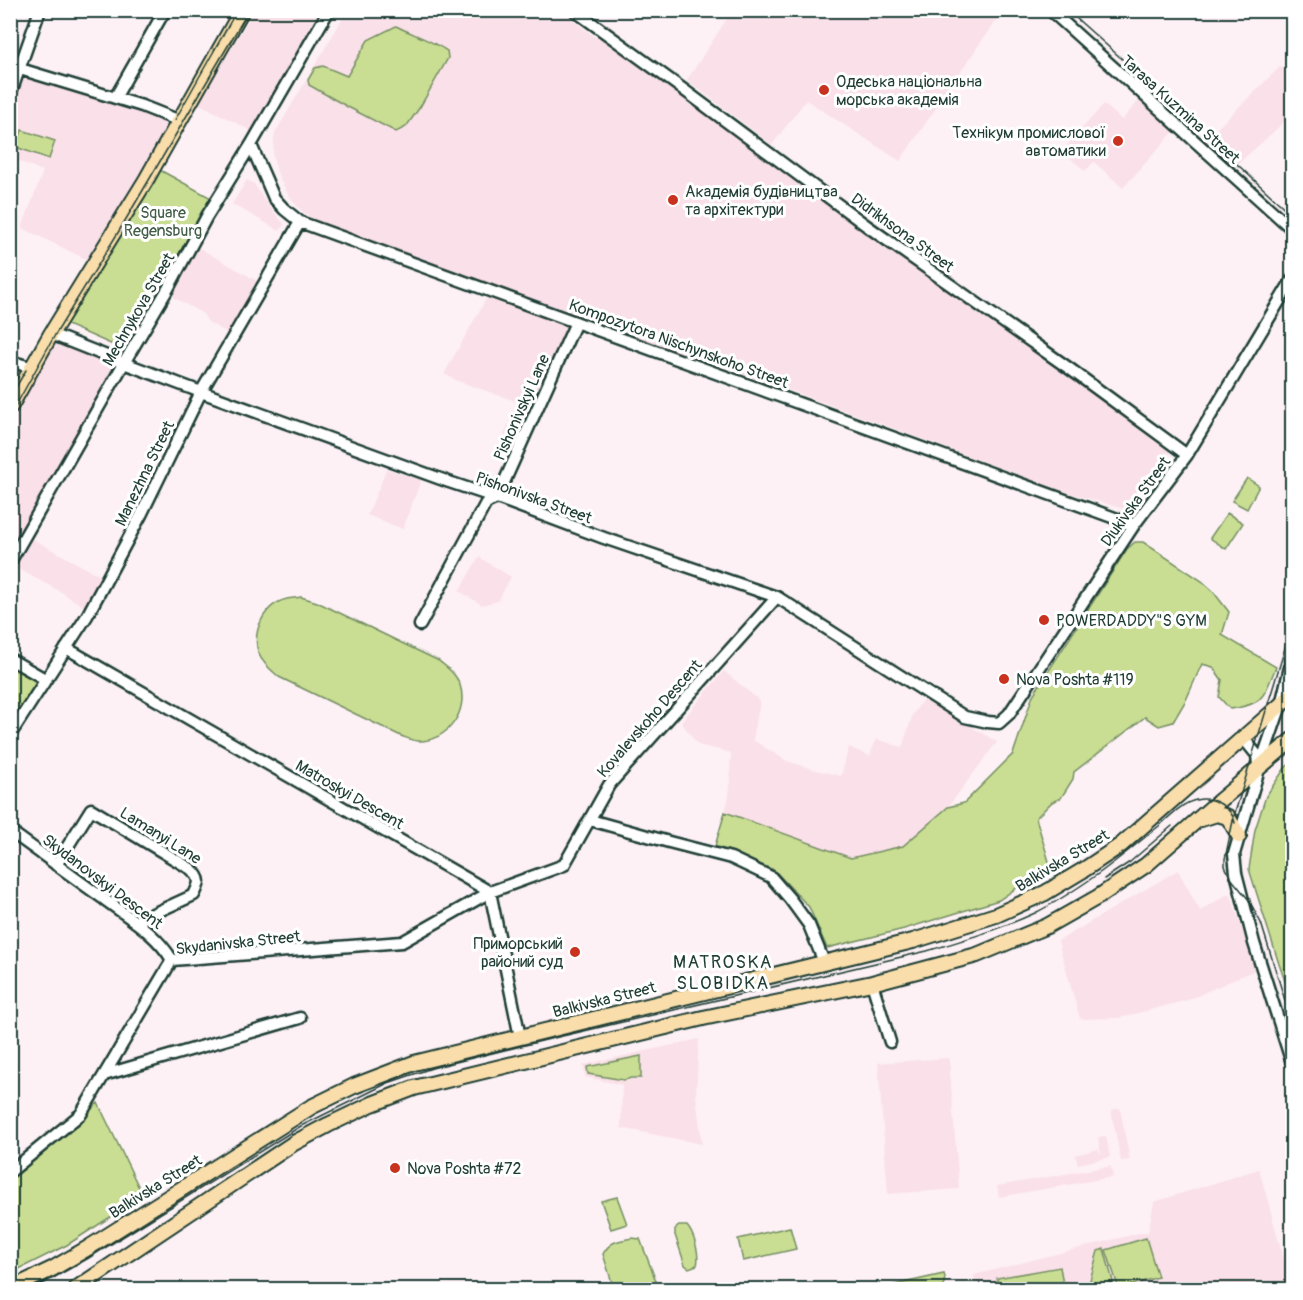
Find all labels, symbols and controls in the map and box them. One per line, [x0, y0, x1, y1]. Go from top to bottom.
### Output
street label: Tarasa Kuzmina Street [1117, 51, 1244, 169]
place label: Одеська національна морська академія [836, 72, 982, 110]
marker: Одеська національна морська академія [817, 83, 831, 97]
place label: Технікум промислової автоматики [952, 123, 1106, 161]
marker: Технікум промислової автоматики [1111, 134, 1125, 148]
place label: Академія будівництва та архітектури [685, 182, 838, 220]
street label: Didrikhsona Street [847, 189, 958, 277]
marker: Академія будівництва та архітектури [666, 193, 680, 207]
park label: Square Regensburg [124, 203, 202, 241]
street label: Mechnykova Street [98, 249, 180, 370]
street label: Kompozytora Nischynskoho Street [566, 295, 792, 393]
street label: Pishonivskyi Lane [490, 351, 554, 464]
street label: Manezhna Street [111, 417, 179, 529]
street label: Diukivska Street [1096, 452, 1175, 550]
street label: Pishonivska Street [473, 468, 595, 528]
place label: POWERDADDY"S GYM [1056, 611, 1207, 631]
marker: POWERDADDY"S GYM [1037, 613, 1051, 627]
street label: Kovalevskoho Descent [593, 655, 707, 782]
place label: Nova Poshta #119 [1016, 670, 1134, 690]
marker: Nova Poshta #119 [997, 672, 1011, 686]
street label: Matroskyi Descent [292, 756, 408, 834]
street label: Lamanyi Lane [116, 803, 205, 869]
street label: Balkivska Street [1012, 825, 1113, 897]
street label: Skydanovskyi Descent [38, 830, 167, 934]
street label: Skydanivska Street [175, 926, 302, 959]
place label: Приморський районий суд [473, 934, 563, 972]
marker: Приморський районий суд [568, 945, 582, 959]
district label: MATROSKA SLOBIDKA [673, 951, 773, 995]
street label: Balkivska Street [551, 977, 658, 1022]
street label: Balkivska Street [105, 1150, 206, 1223]
place label: Nova Poshta #72 [407, 1159, 521, 1179]
marker: Nova Poshta #72 [388, 1161, 402, 1175]

